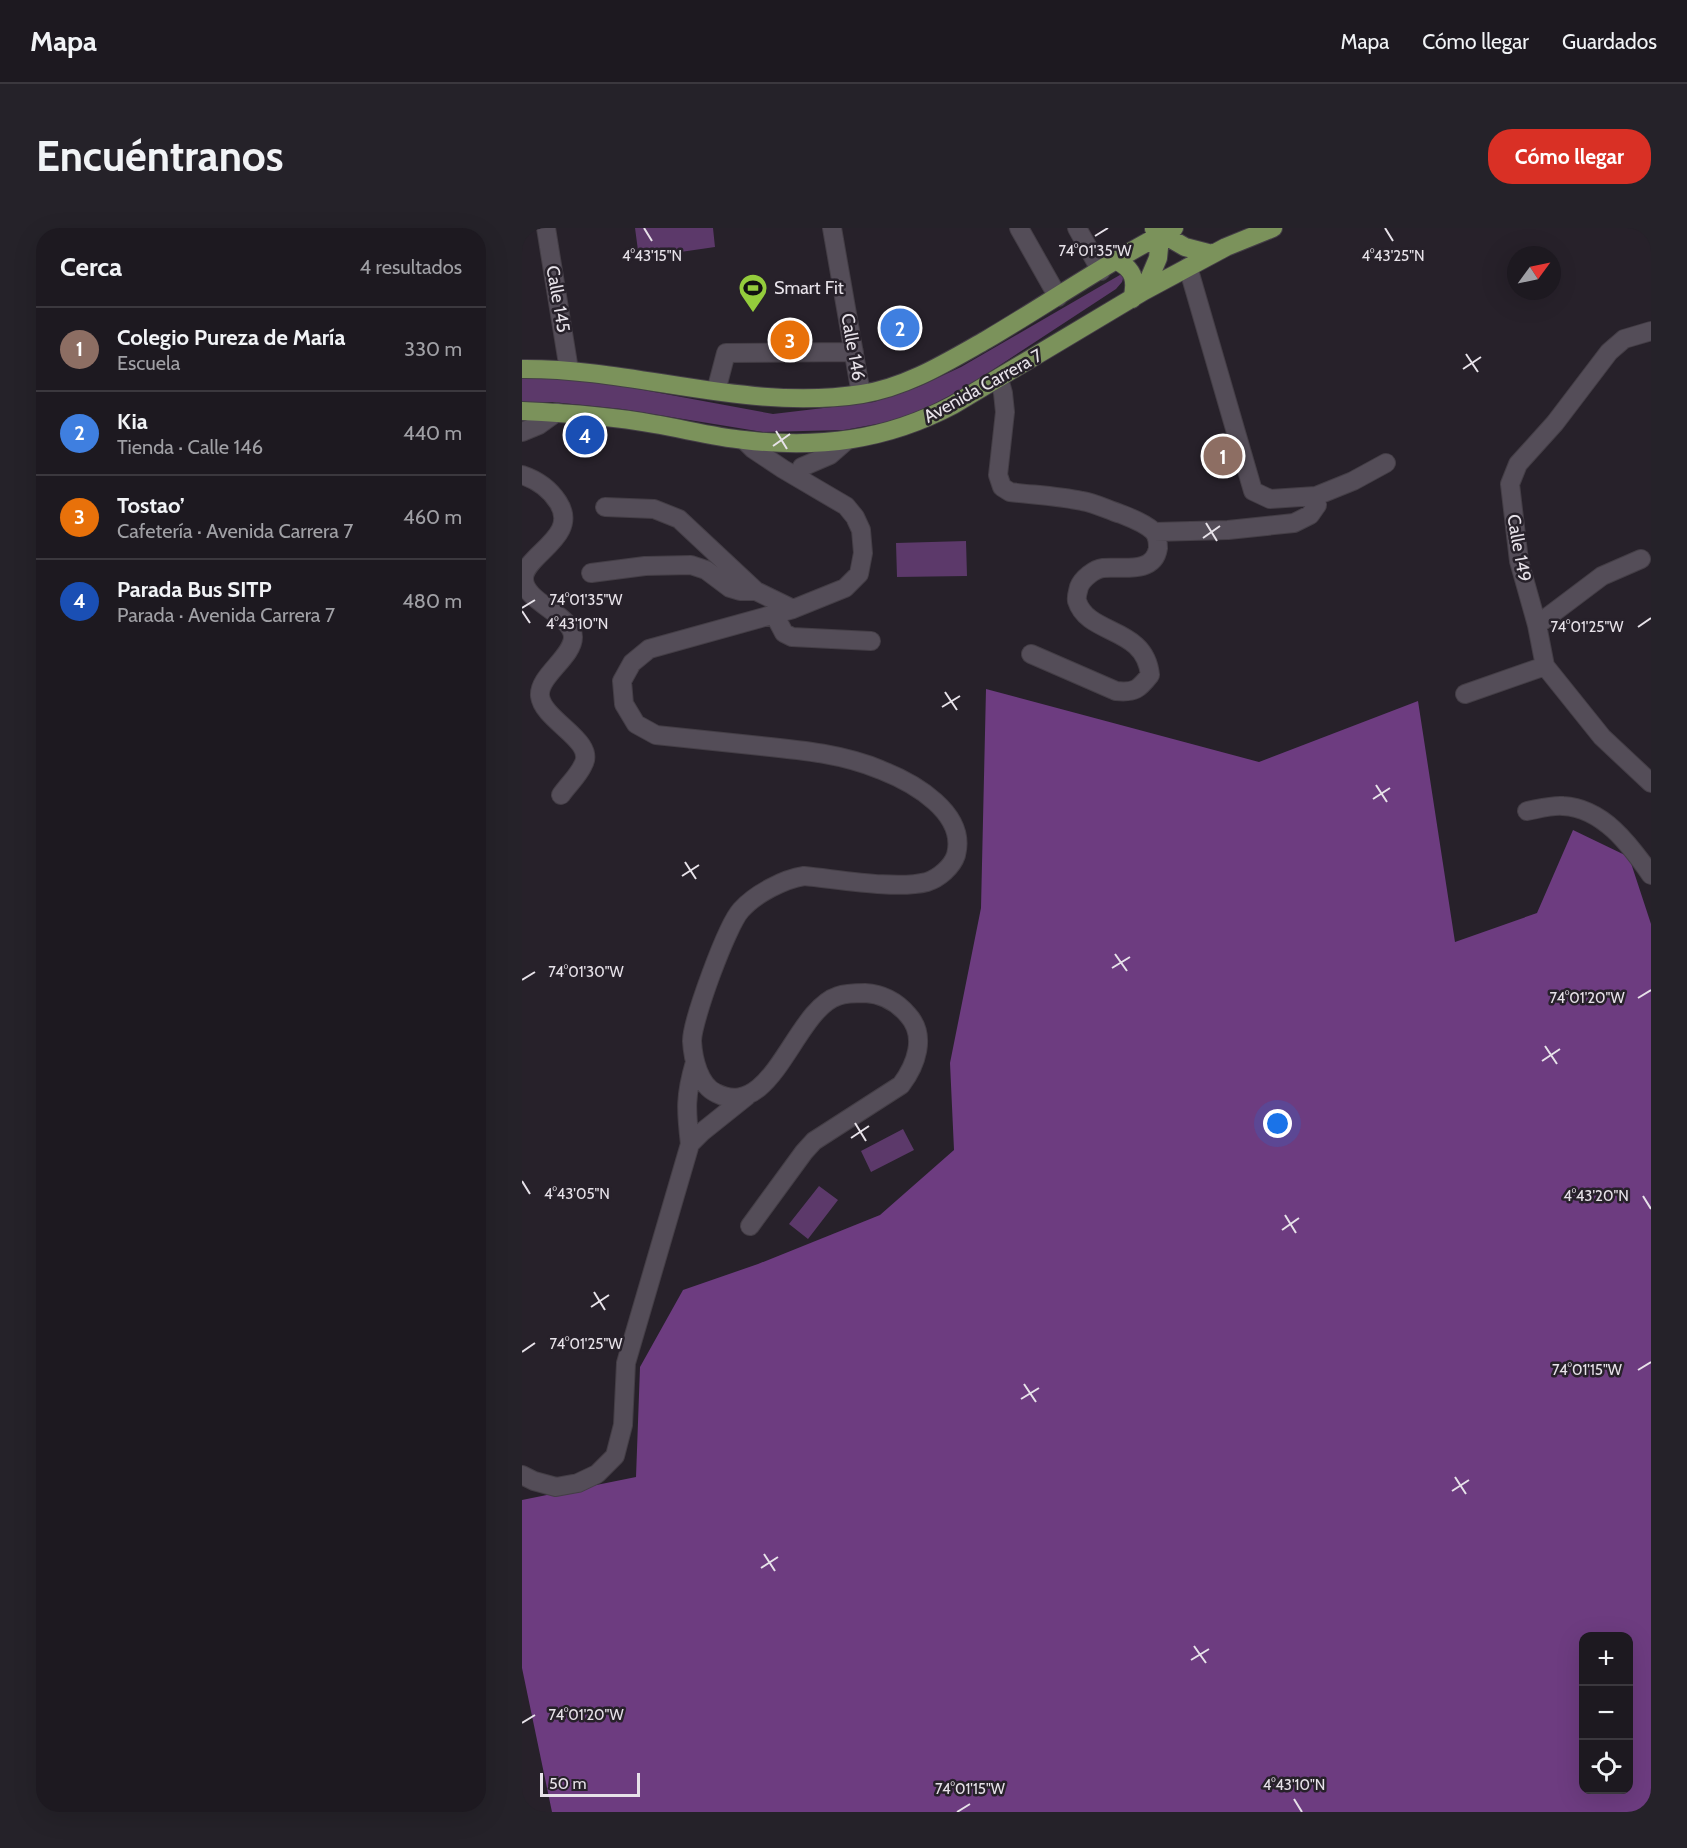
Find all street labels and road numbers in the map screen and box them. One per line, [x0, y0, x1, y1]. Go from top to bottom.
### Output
street label: Calle 145 [541, 264, 575, 334]
street label: Calle 146 [836, 312, 870, 382]
street label: Avenida Carrera 7 [920, 344, 1046, 428]
street label: Calle 149 [1502, 513, 1536, 583]

